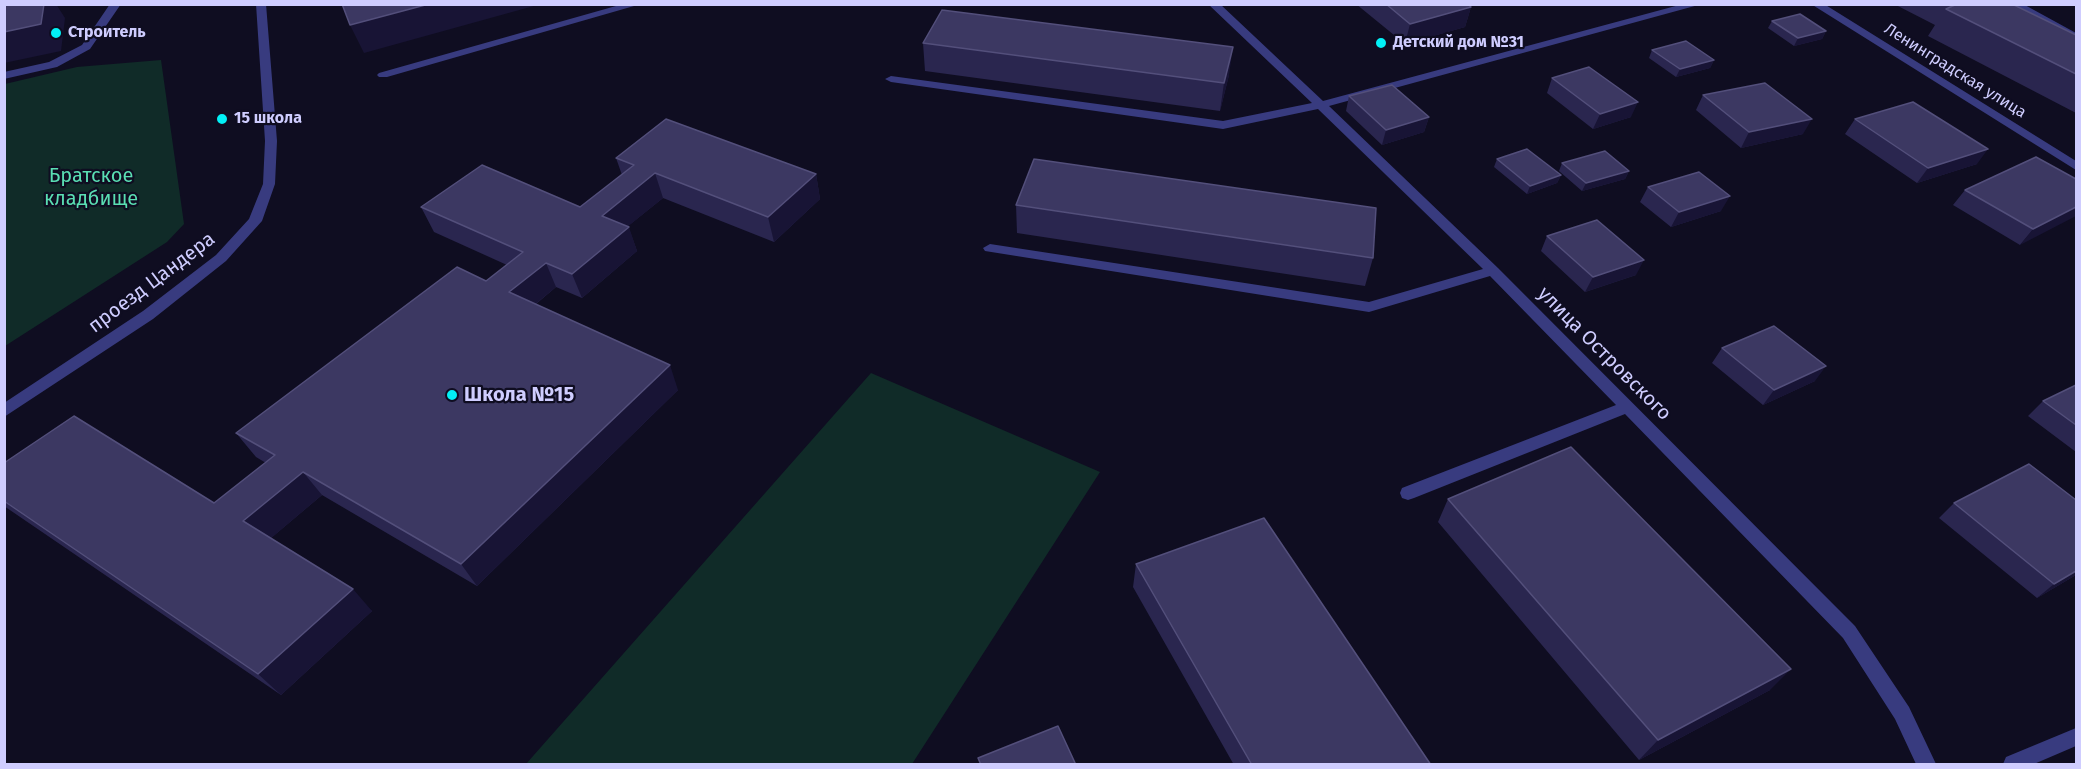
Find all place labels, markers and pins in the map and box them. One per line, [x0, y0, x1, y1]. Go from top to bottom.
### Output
place label: Строитель [68, 23, 146, 43]
marker: Строитель [49, 26, 63, 40]
place label: Детский дом №31 [1393, 33, 1524, 53]
marker: Детский дом №31 [1374, 36, 1388, 50]
place label: 15 школа [234, 109, 302, 129]
marker: 15 школа [215, 112, 229, 126]
place label: Школа №15 [464, 383, 574, 407]
marker: Школа №15 [445, 388, 459, 402]

